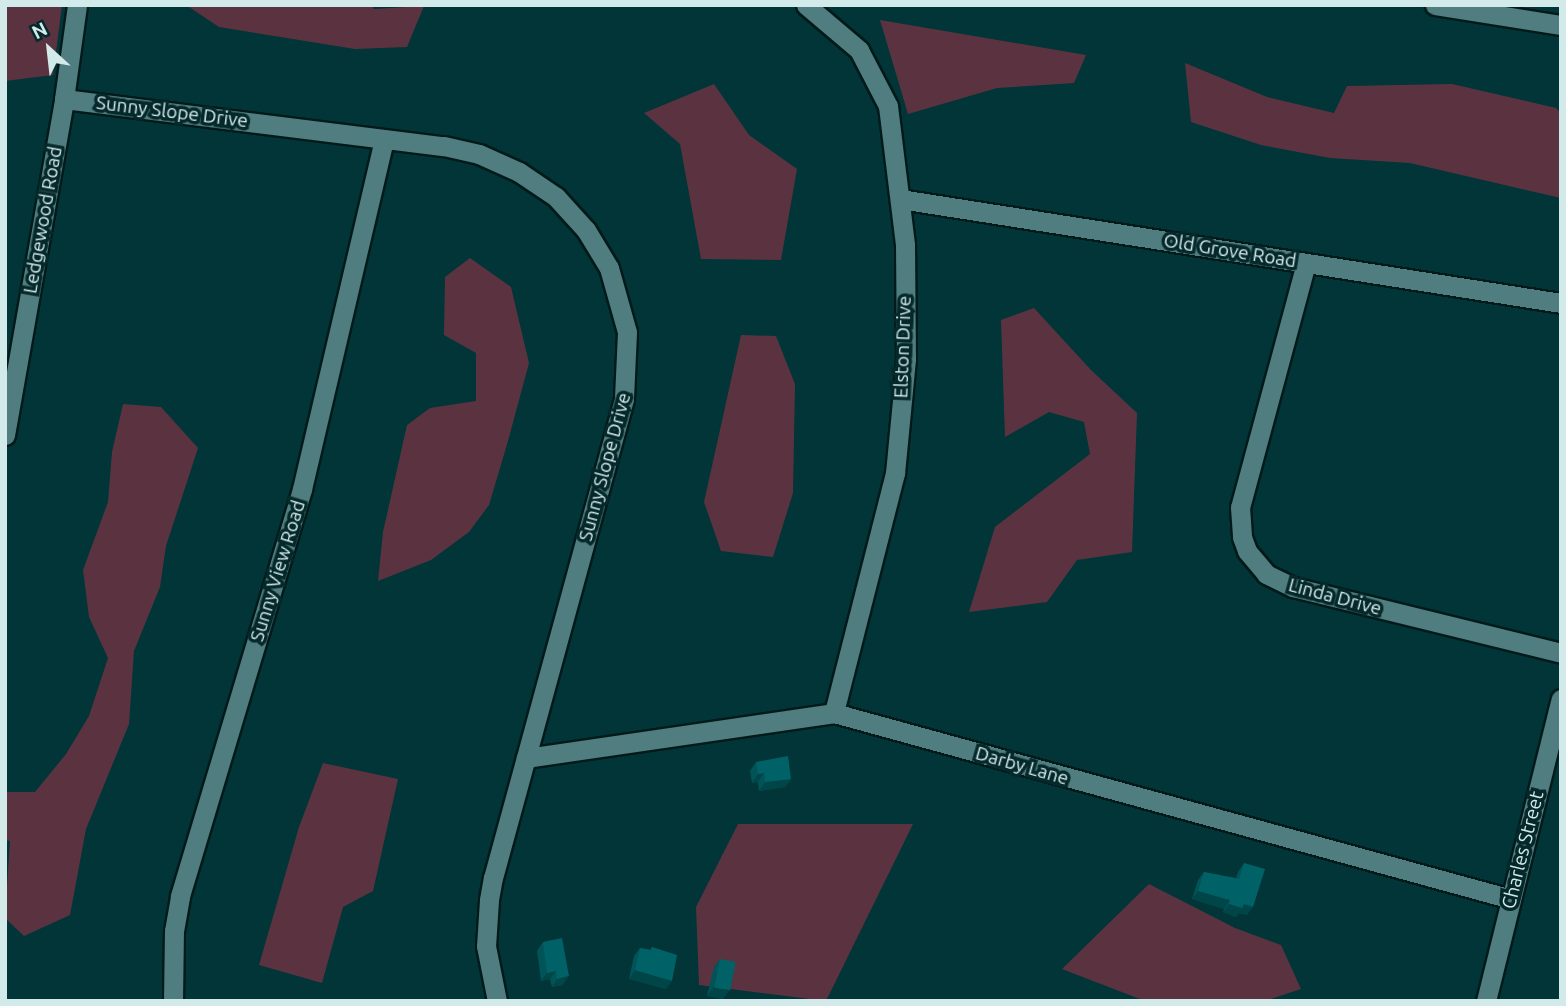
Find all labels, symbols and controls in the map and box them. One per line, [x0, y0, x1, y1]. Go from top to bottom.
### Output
north arrow [14, 14, 84, 84]
text: N [28, 17, 51, 43]
street label: Sunny Slope Drive [95, 91, 249, 133]
street label: Ledgewood Road [19, 145, 67, 295]
street label: Old Grove Road [1162, 229, 1298, 273]
street label: Elston Drive [890, 295, 916, 399]
street label: Sunny Slope Drive [574, 390, 636, 544]
street label: Sunny View Road [246, 498, 310, 644]
street label: Linda Drive [1286, 574, 1384, 620]
street label: Darby Lane [973, 742, 1071, 790]
street label: Charles Street [1497, 789, 1549, 911]

